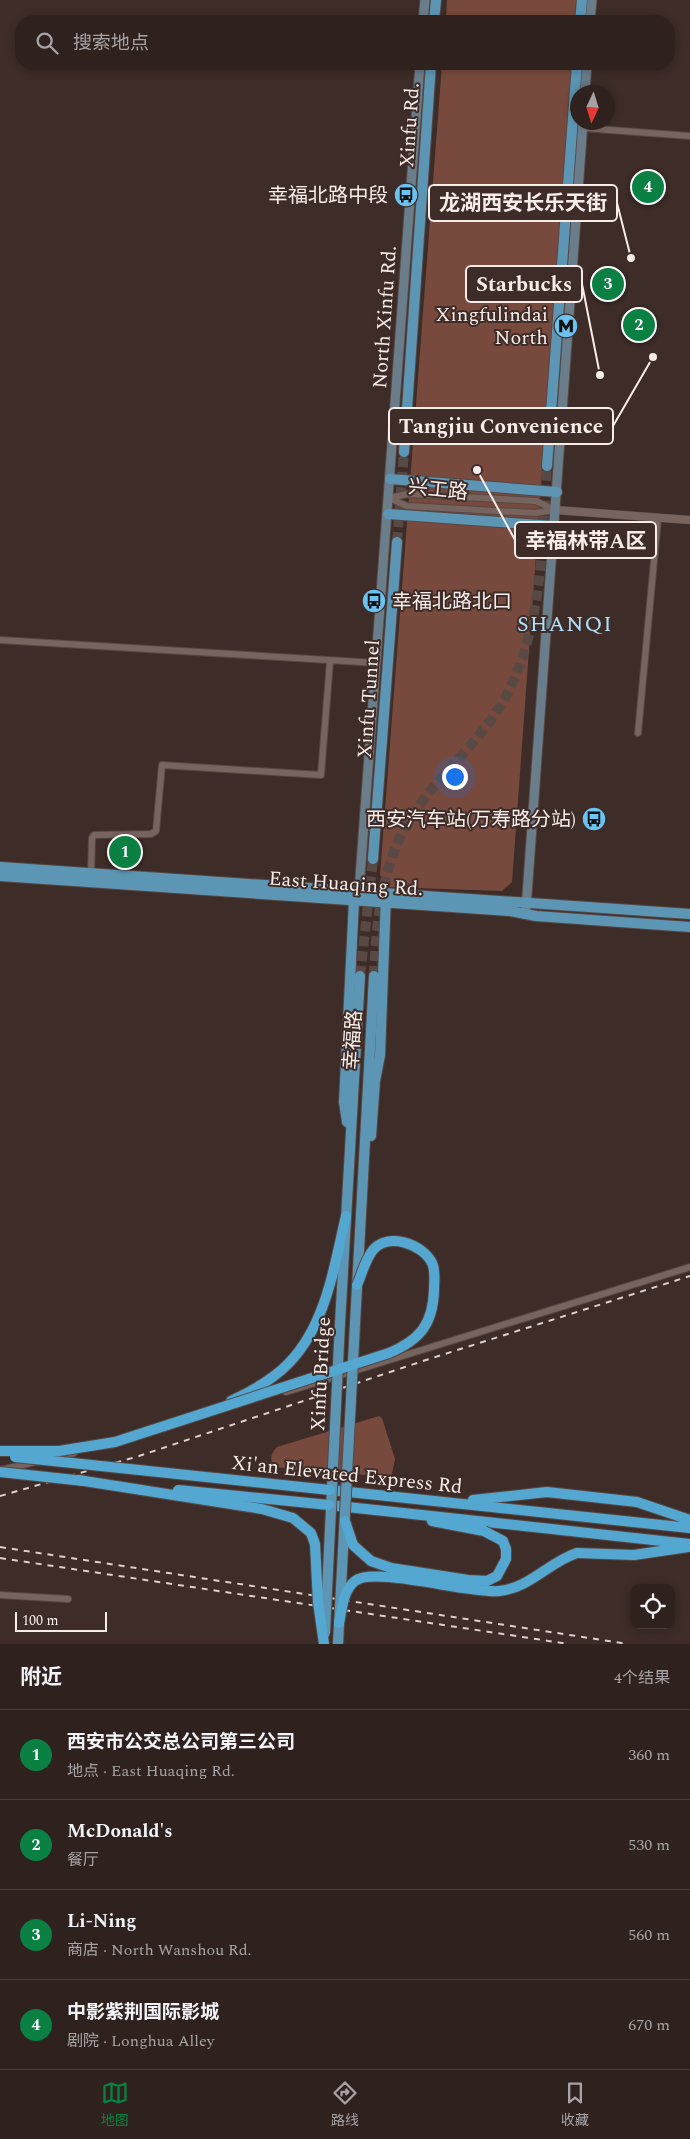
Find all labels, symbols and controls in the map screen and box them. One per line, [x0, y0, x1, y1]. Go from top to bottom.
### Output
search box [15, 15, 675, 70]
icon: search [33, 29, 61, 57]
text: 搜索地点 [73, 29, 149, 58]
street label: Xinfu Rd. [392, 82, 428, 169]
north arrow [570, 85, 615, 130]
pin: 4 [632, 168, 664, 206]
place label: 幸福北路中段 [268, 181, 388, 211]
bus stop icon: 幸福北路中段 [393, 182, 419, 208]
callout: 龙湖西安长乐天街 [429, 185, 617, 221]
text: 龙湖西安长乐天街 [439, 188, 607, 220]
street label: North Xinfu Rd. [365, 244, 405, 390]
pin: 3 [592, 265, 624, 303]
callout: Starbucks [466, 266, 582, 302]
text: Starbucks [476, 269, 572, 301]
place label: Xingfulindai North [436, 300, 548, 353]
pin: 2 [623, 306, 655, 344]
metro station icon: Xingfulindai North [553, 313, 579, 339]
callout: Tangjiu Convenience [389, 408, 613, 444]
text: Tangjiu Convenience [399, 411, 603, 443]
street label: 兴工路 [406, 472, 469, 508]
callout: 幸福林带A区 [515, 522, 656, 558]
text: 幸福林带A区 [525, 526, 647, 558]
place label: 幸福北路北口 [392, 587, 512, 617]
bus stop icon: 幸福北路北口 [361, 588, 387, 614]
district label: SHANQI [517, 608, 613, 641]
street label: Xinfu Tunnel [350, 639, 388, 759]
your location [442, 764, 468, 790]
place label: 西安汽车站(万寿路分站) [366, 805, 576, 835]
bus stop icon: 西安汽车站(万寿路分站) [581, 806, 607, 832]
pin: 1 [109, 833, 141, 871]
street label: East Huaqing Rd. [268, 864, 424, 904]
street label: 幸福路 [336, 1009, 370, 1071]
street label: Xinfu Bridge [303, 1316, 339, 1432]
street label: Xi'an Elevated Express Rd [230, 1448, 464, 1502]
map controls [630, 1584, 675, 1629]
button: locate [630, 1584, 675, 1629]
scale bar [15, 1609, 108, 1632]
text: 100 m [22, 1610, 59, 1631]
text: 附近 [20, 1662, 62, 1694]
text: 4个结果 [614, 1666, 670, 1690]
text: 西安市公交总公司第三公司 [67, 1728, 295, 1757]
text: 1 [32, 1743, 40, 1767]
text: 360 m [628, 1743, 670, 1767]
text: 地点 · East Huaqing Rd. [67, 1759, 235, 1783]
text: McDonald's [67, 1817, 173, 1846]
text: 2 [32, 1833, 40, 1857]
text: 530 m [628, 1833, 670, 1857]
text: 餐厅 [67, 1848, 99, 1872]
text: Li-Ning [67, 1907, 136, 1936]
text: 3 [32, 1923, 40, 1947]
text: 560 m [628, 1923, 670, 1947]
text: 商店 · North Wanshou Rd. [67, 1938, 252, 1962]
text: 中影紫荆国际影城 [67, 1998, 219, 2027]
text: 4 [32, 2013, 40, 2037]
text: 670 m [628, 2013, 670, 2037]
text: 剧院 · Longhua Alley [67, 2029, 214, 2053]
tab: 地图 [101, 2079, 129, 2131]
tab: 路线 [331, 2079, 359, 2131]
tab: 收藏 [561, 2079, 589, 2131]

